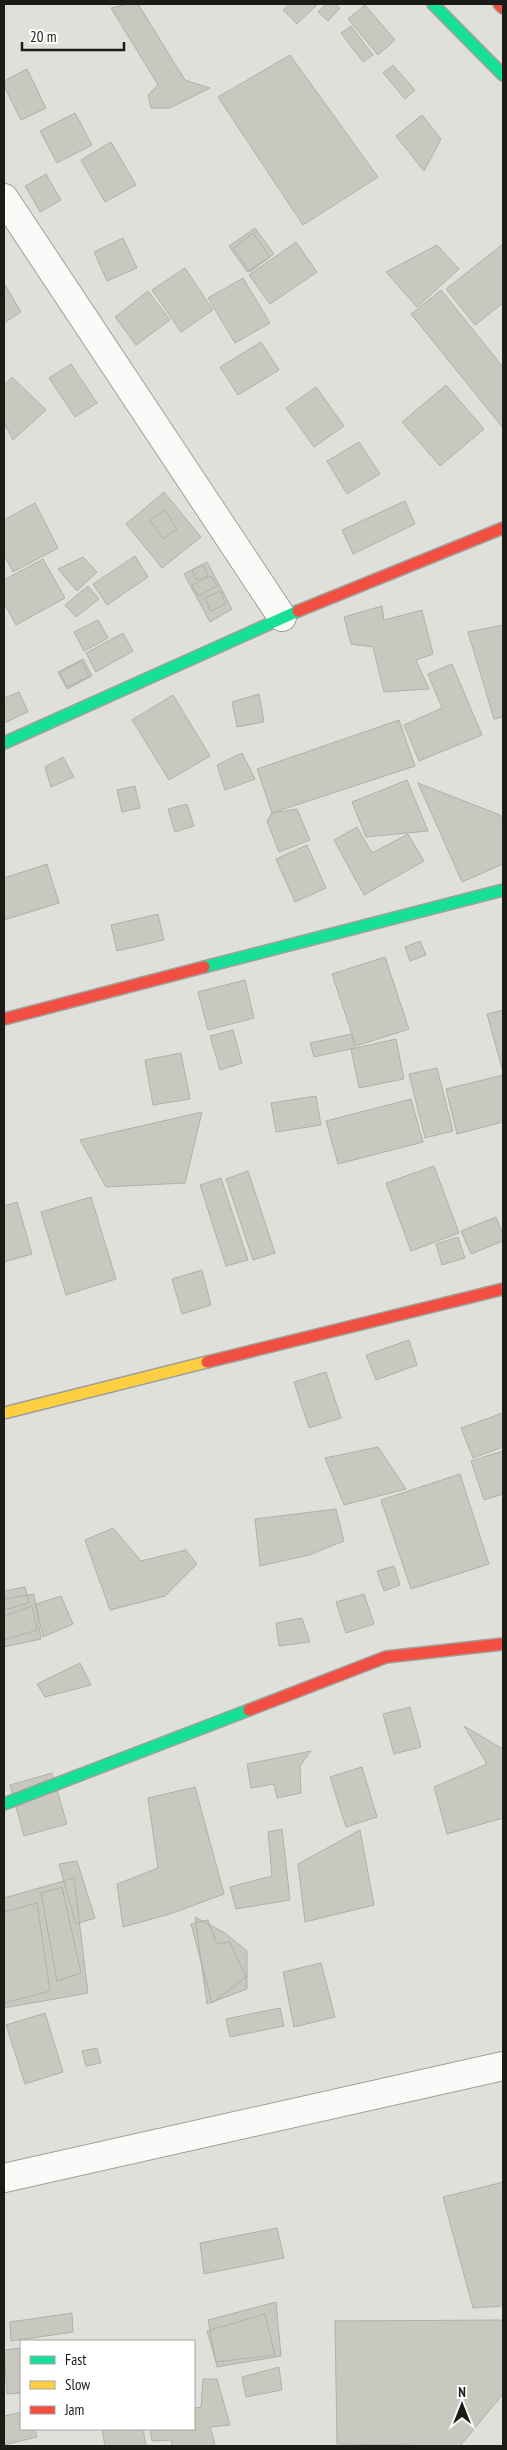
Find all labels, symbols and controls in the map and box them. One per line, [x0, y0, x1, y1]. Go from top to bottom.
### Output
scale bar [22, 20, 125, 52]
text: 20 m [30, 27, 56, 46]
legend [20, 2340, 195, 2430]
text: Fast [65, 2350, 86, 2369]
text: Slow [65, 2375, 90, 2394]
north arrow [437, 2380, 487, 2430]
text: N [458, 2383, 466, 2401]
text: Jam [64, 2400, 84, 2419]

